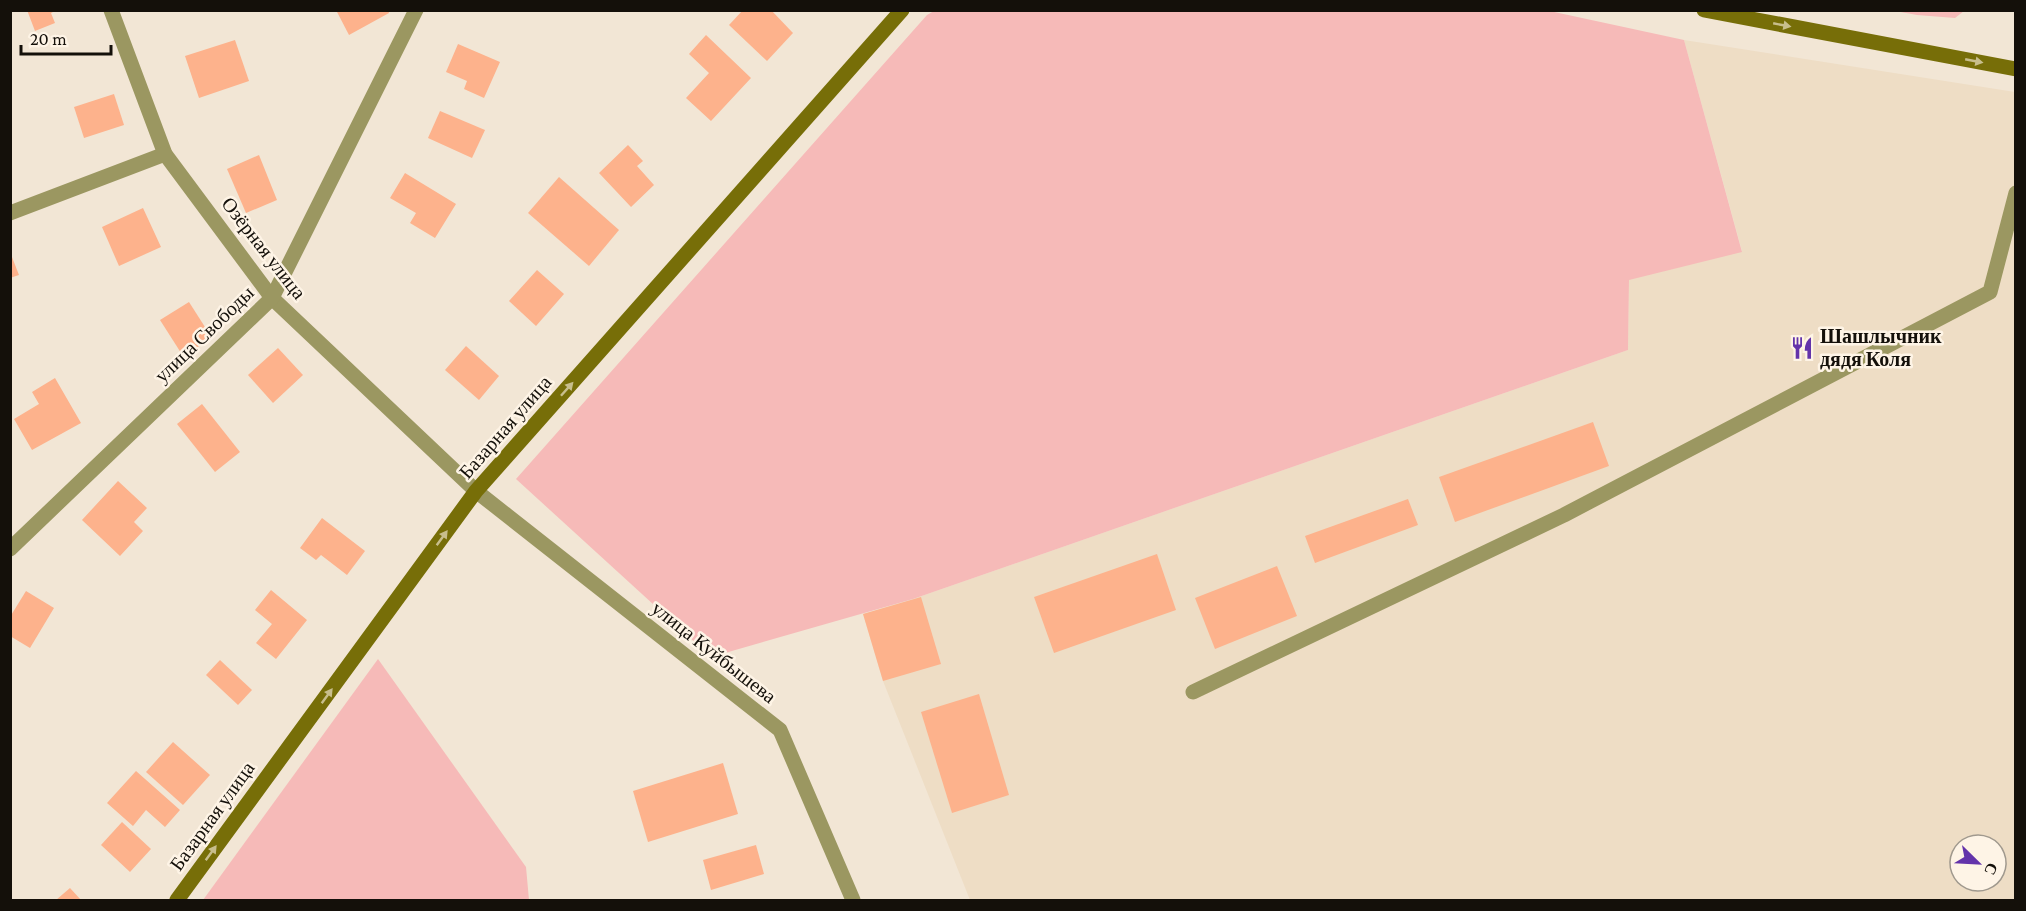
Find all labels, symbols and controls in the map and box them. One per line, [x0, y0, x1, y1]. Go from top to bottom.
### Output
scale bar [21, 18, 111, 56]
one-way arrow [1773, 21, 1792, 30]
text: 20 m [30, 29, 67, 49]
one-way arrow [1965, 57, 1984, 66]
street label: Озёрная улица [217, 193, 311, 304]
street label: улица Свободы [150, 281, 259, 387]
place label: Шашлычник дядя Коля [1820, 325, 1942, 370]
restaurant icon: Шашлычник дядя Коля [1789, 335, 1815, 361]
street label: Базарная улица [454, 371, 556, 484]
one-way arrow [560, 382, 573, 397]
one-way arrow [435, 531, 447, 546]
street label: улица Куйбышева [647, 597, 781, 708]
one-way arrow [320, 688, 332, 703]
street label: Базарная улица [165, 757, 260, 875]
north arrow [1948, 833, 2008, 893]
one-way arrow [205, 846, 217, 861]
text: С [1981, 860, 2001, 878]

